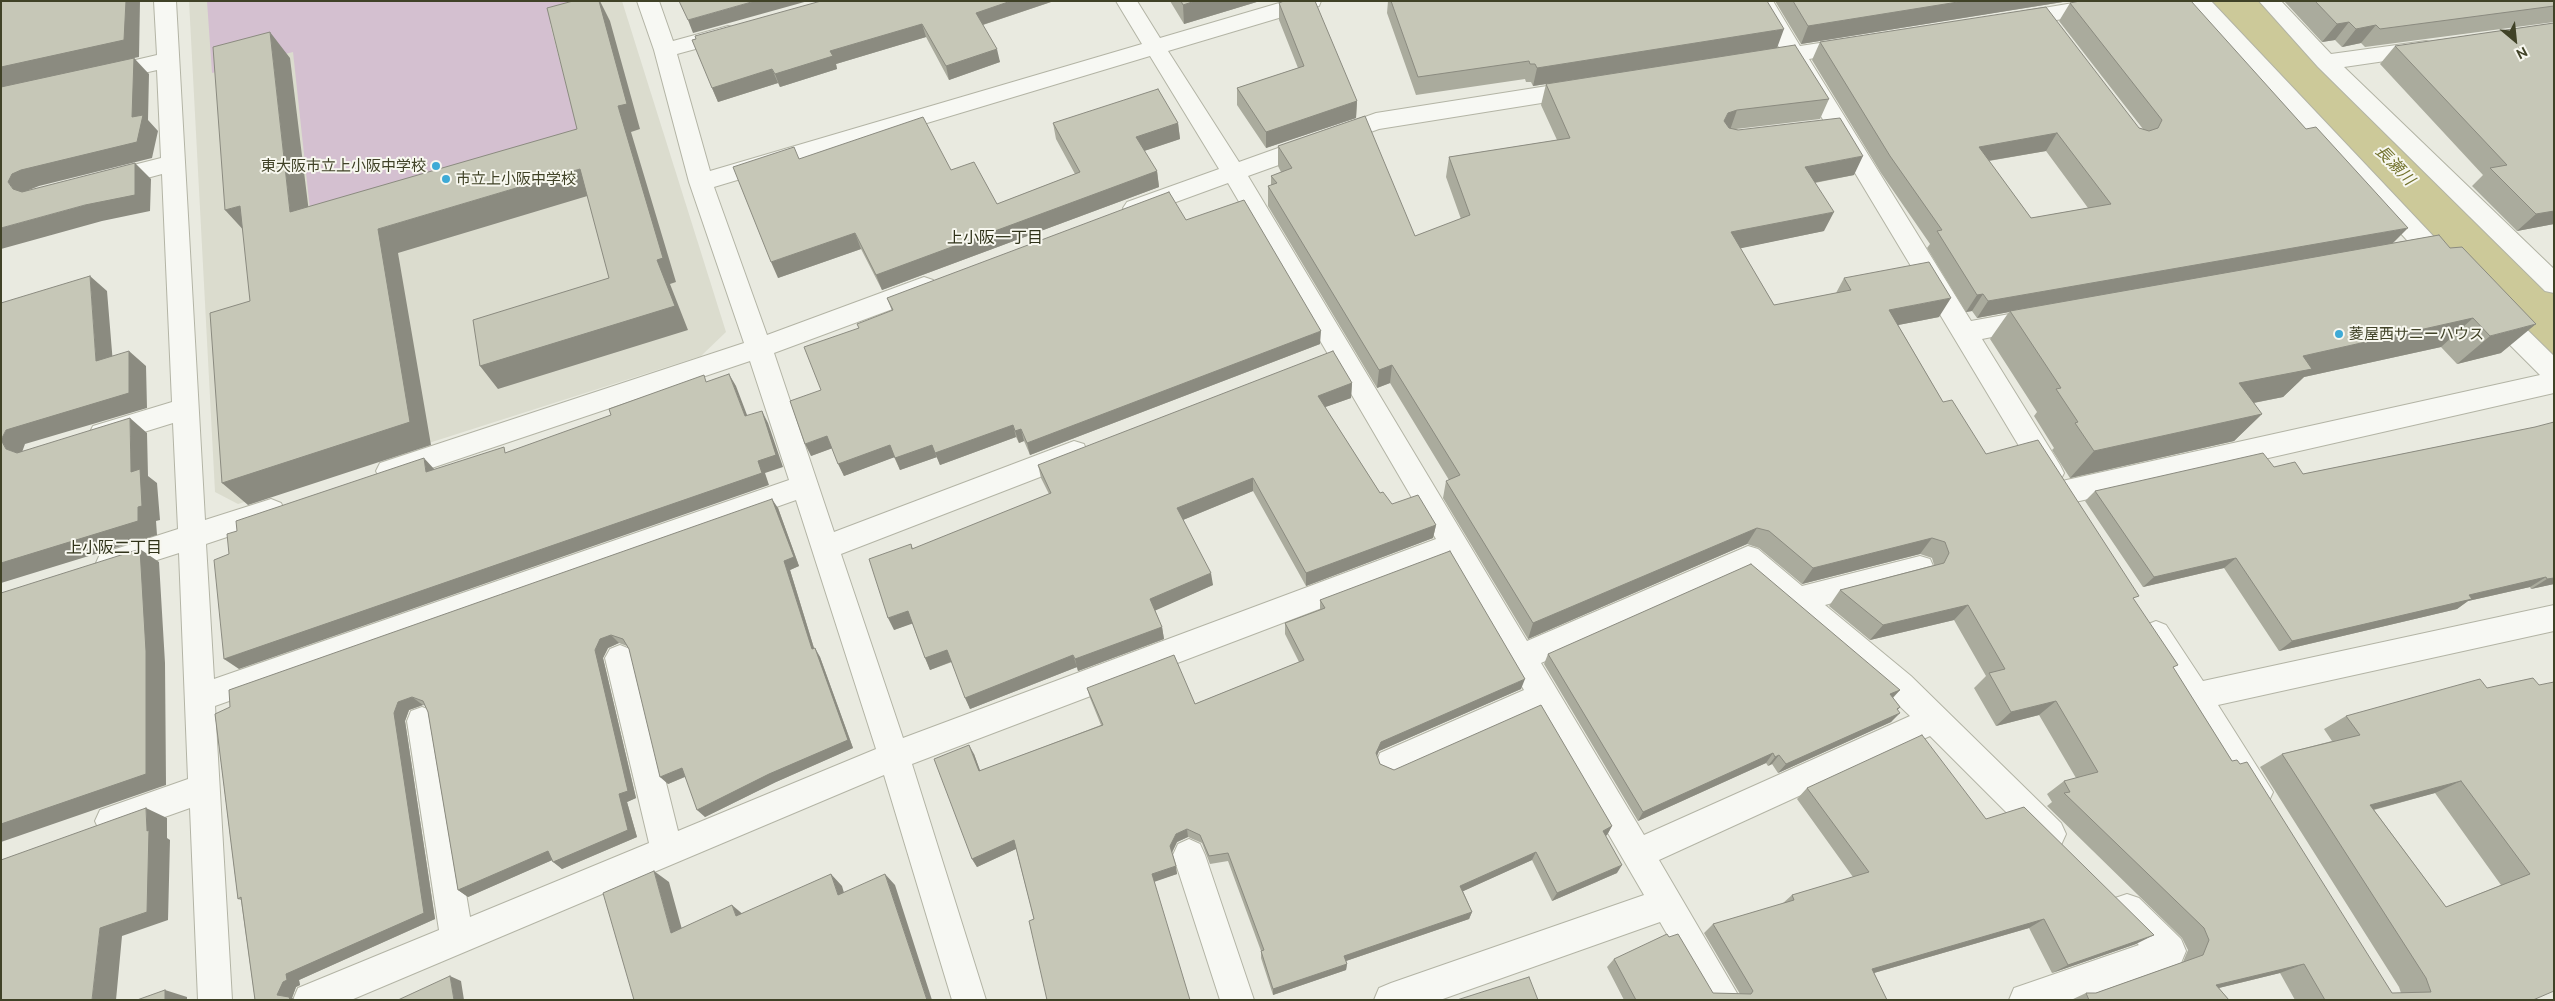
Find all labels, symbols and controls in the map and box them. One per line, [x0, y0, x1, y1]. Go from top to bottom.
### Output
north arrow [2490, 15, 2540, 65]
text: N [2514, 44, 2530, 63]
water label: 長瀬川 [2371, 141, 2419, 189]
place label: 東大阪市立上小阪中学校 [261, 157, 426, 175]
marker: 東大阪市立上小阪中学校 [430, 160, 442, 172]
place label: 市立上小阪中学校 [456, 170, 576, 188]
marker: 市立上小阪中学校 [440, 173, 452, 185]
district label: 上小阪一丁目 [947, 228, 1043, 248]
place label: 菱屋西サニーハウス [2349, 325, 2484, 343]
marker: 菱屋西サニーハウス [2333, 328, 2345, 340]
district label: 上小阪二丁目 [66, 538, 162, 558]

